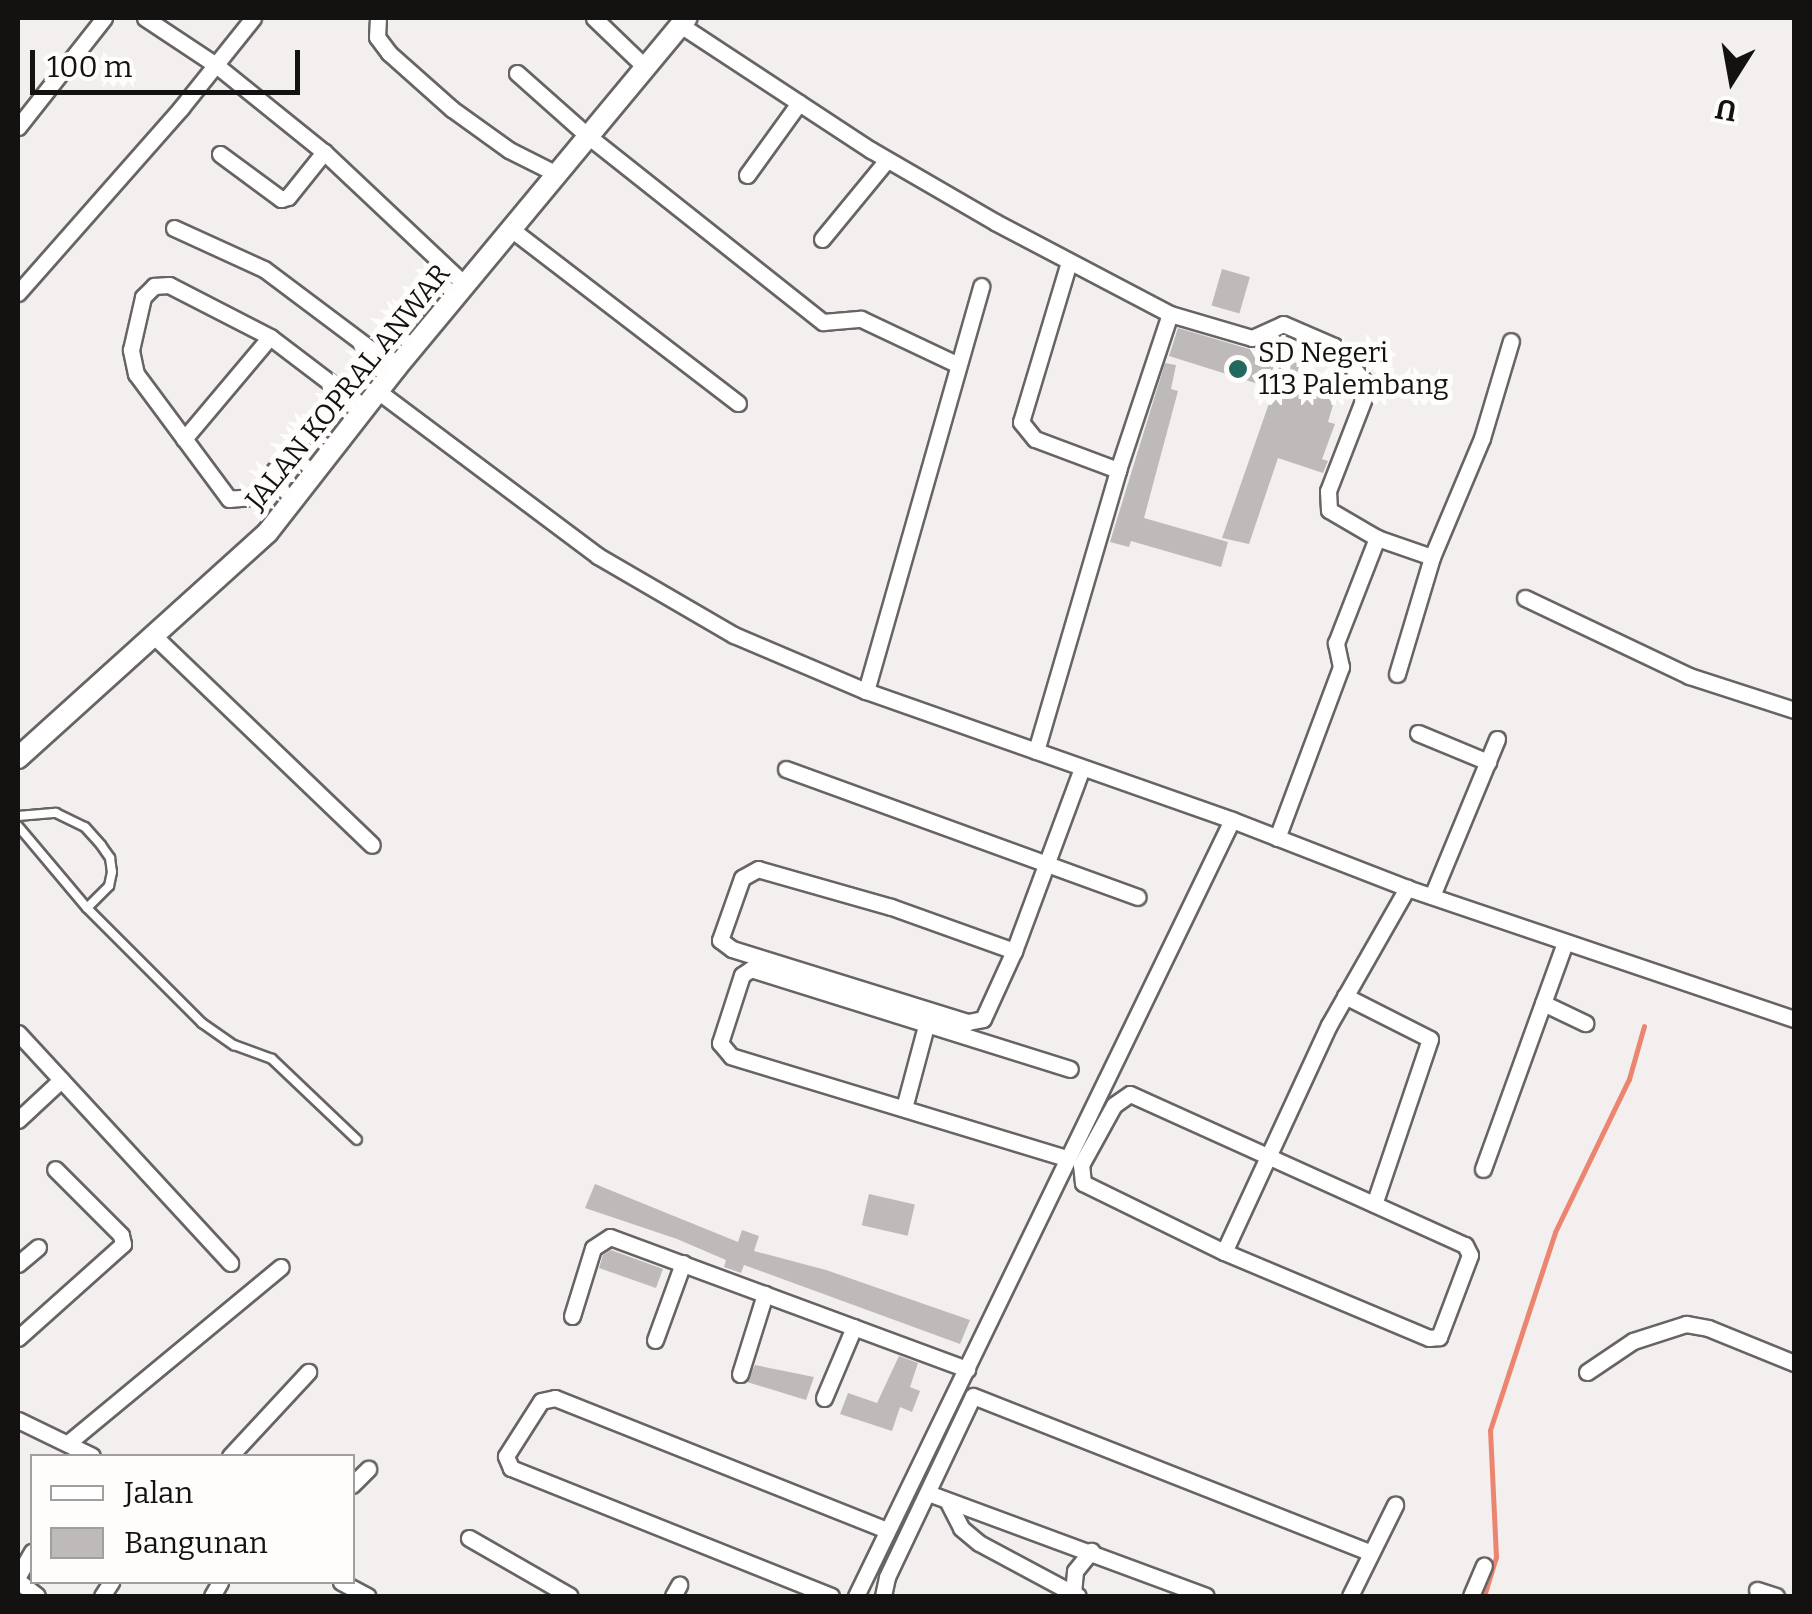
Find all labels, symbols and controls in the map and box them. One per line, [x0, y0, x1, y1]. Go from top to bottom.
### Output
scale bar [35, 30, 305, 92]
north arrow [1682, 30, 1782, 130]
text: 100 m [47, 49, 132, 85]
text: U [1713, 92, 1740, 128]
street label: JALAN KOPRAL ANWAR [239, 258, 457, 516]
place label: SD Negeri 113 Palembang [1258, 336, 1449, 402]
marker: SD Negeri 113 Palembang [1227, 358, 1249, 380]
legend [30, 1454, 355, 1584]
text: Jalan [124, 1475, 193, 1511]
text: Bangunan [124, 1525, 268, 1561]

